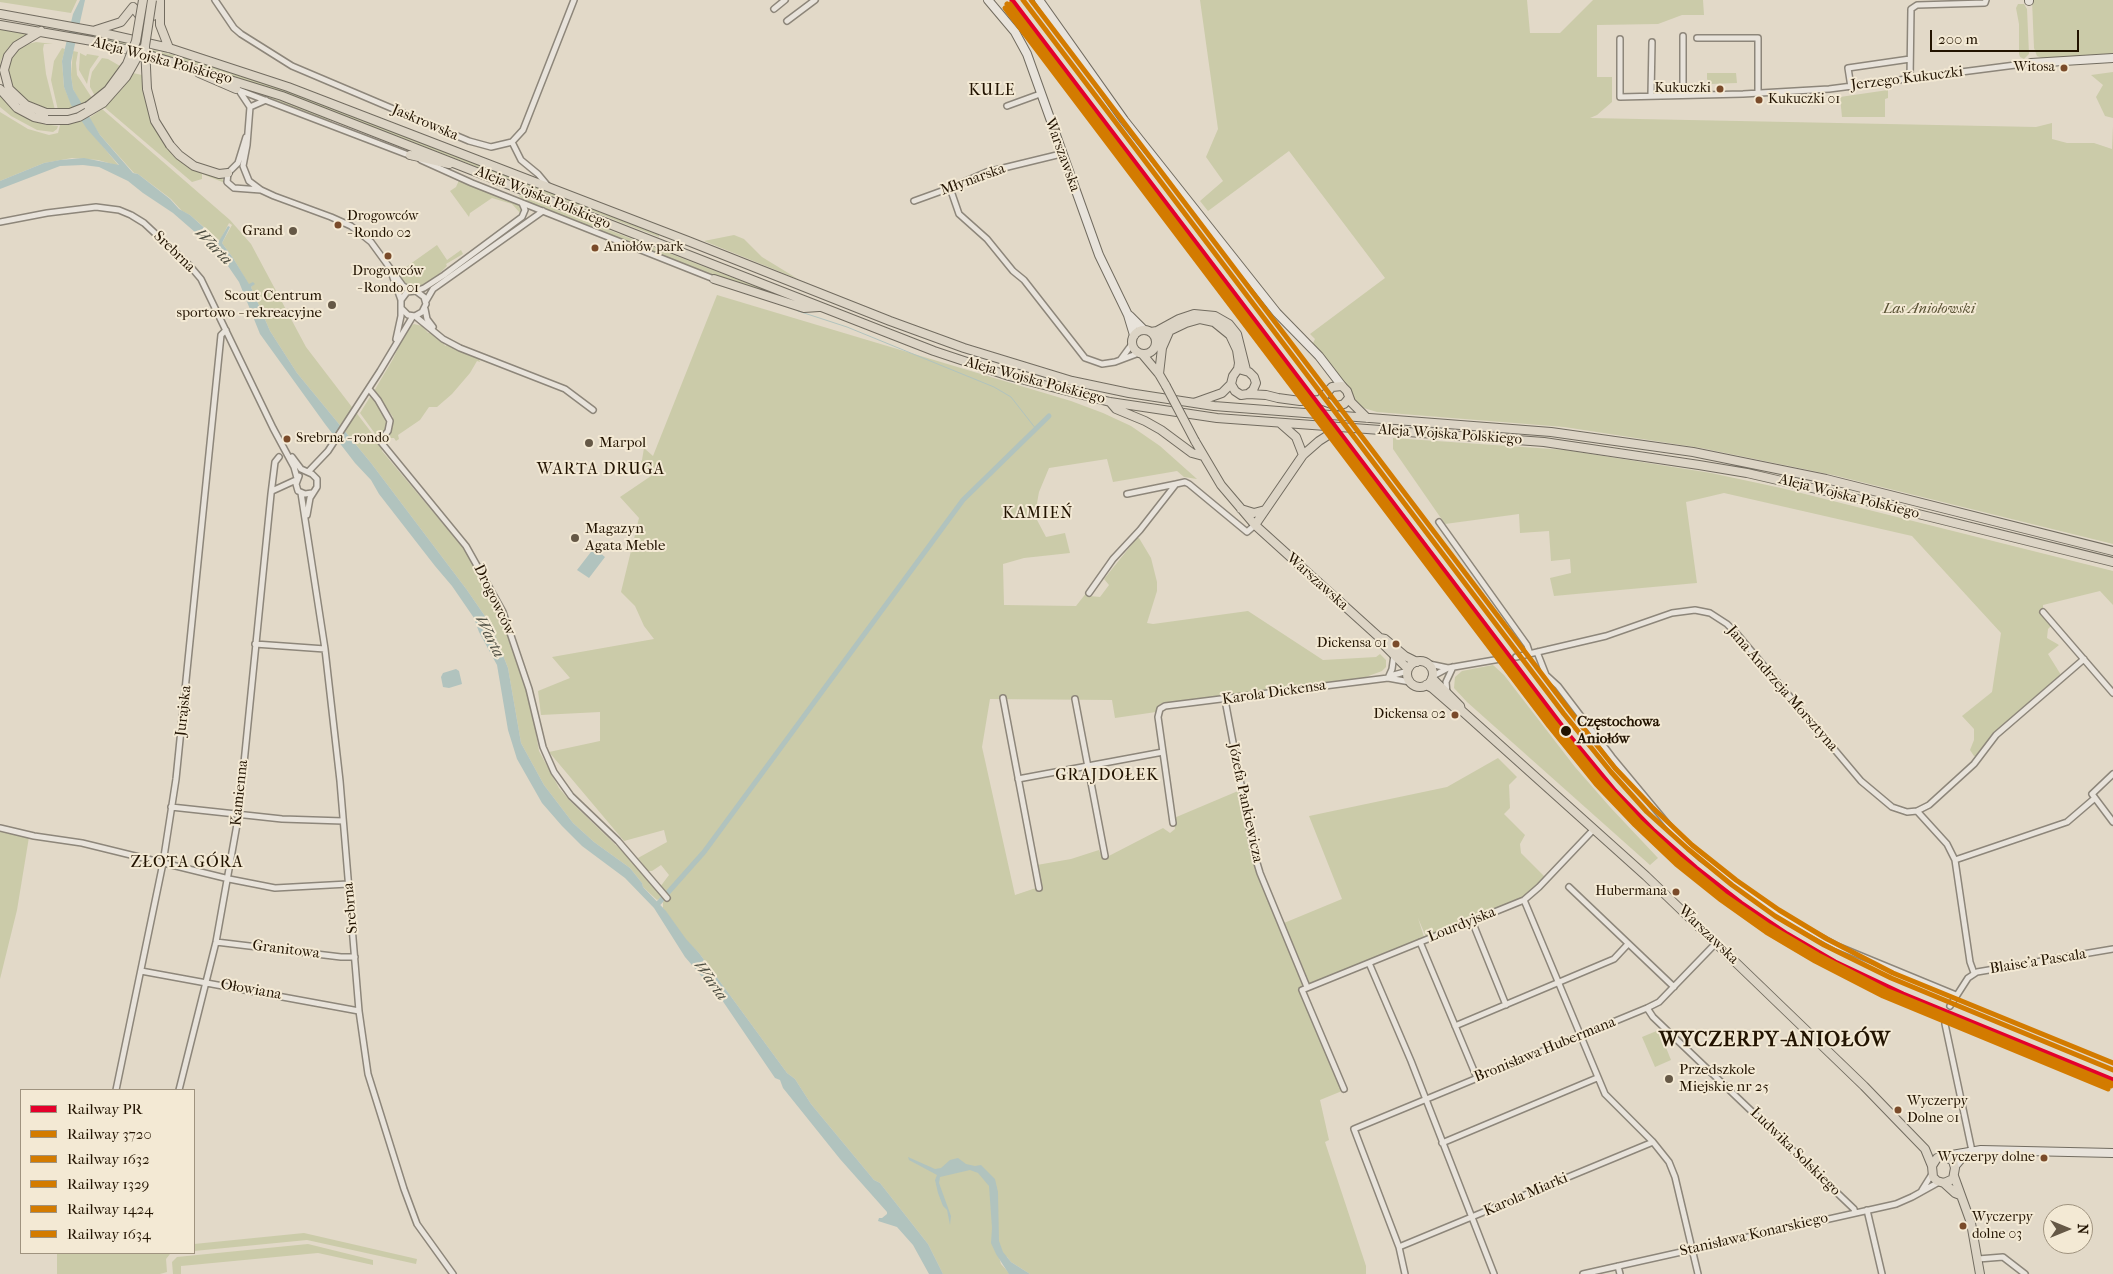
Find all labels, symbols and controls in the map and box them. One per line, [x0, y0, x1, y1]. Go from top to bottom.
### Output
scale bar [1933, 20, 2082, 52]
text: 200 m [1938, 30, 1978, 48]
street label: Aleja Wojska Polskiego [90, 34, 234, 88]
place label: Witosa [2014, 60, 2055, 76]
street label: Jerzego Kukuczki [1850, 63, 1964, 95]
marker: Witosa [2059, 63, 2069, 73]
district label: KULE [968, 81, 1016, 101]
place label: Kukuczki [1654, 81, 1711, 97]
marker: Kukuczki [1715, 84, 1725, 94]
place label: Kukuczki 01 [1768, 92, 1840, 108]
marker: Kukuczki 01 [1754, 95, 1764, 105]
street label: Jaskrowska [389, 101, 461, 145]
street label: Warszawska [1040, 116, 1084, 194]
street label: Młynarska [938, 160, 1008, 200]
street label: Aleja Wojska Polskiego [473, 163, 613, 233]
place label: Drogowców - Rondo 02 [347, 209, 419, 242]
marker: Drogowców - Rondo 02 [333, 220, 343, 230]
place label: Grand [242, 222, 283, 240]
water label: Warta [190, 224, 236, 270]
marker: Grand [287, 225, 299, 237]
street label: Srebrna [149, 228, 199, 276]
place label: Aniołów park [604, 240, 683, 256]
marker: Aniołów park [590, 243, 600, 253]
marker: Drogowców - Rondo 01 [383, 251, 393, 261]
place label: Drogowców - Rondo 01 [352, 264, 424, 296]
place label: Scout Centrum sportowo - rekreacyjne [176, 287, 322, 322]
marker: Scout Centrum sportowo - rekreacyjne [326, 299, 338, 311]
park label: Las Aniołowski [1883, 300, 1975, 318]
street label: Aleja Wojska Polskiego [963, 354, 1107, 408]
street label: Aleja Wojska Polskiego [1377, 421, 1523, 449]
place label: Srebrna - rondo [296, 431, 389, 447]
marker: Srebrna - rondo [282, 434, 292, 444]
place label: Marpol [599, 434, 646, 452]
marker: Marpol [583, 437, 595, 449]
district label: WARTA DRUGA [535, 460, 667, 480]
street label: Aleja Wojska Polskiego [1777, 471, 1921, 523]
district label: KAMIEŃ [1002, 504, 1074, 524]
place label: Magazyn Agata Meble [585, 520, 665, 555]
marker: Magazyn Agata Meble [569, 532, 581, 544]
street label: Warszawska [1282, 549, 1352, 615]
street label: Drogowców [469, 562, 519, 638]
water label: Warta [470, 613, 508, 661]
street label: Jana Andrzeja Morsztyna [1723, 622, 1841, 756]
place label: Dickensa 01 [1317, 636, 1387, 652]
marker: Dickensa 01 [1391, 639, 1401, 649]
street label: Karola Dickensa [1221, 677, 1327, 709]
street label: Jurajska [172, 685, 196, 737]
place label: Dickensa 02 [1374, 707, 1446, 723]
marker: Dickensa 02 [1450, 710, 1460, 720]
place label: Częstochowa Aniołów [1577, 713, 1660, 748]
marker: Częstochowa Aniołów [1559, 724, 1573, 738]
street label: Józefa Pankiewicza [1224, 742, 1266, 864]
street label: Kamienna [228, 759, 252, 827]
district label: GRAJDOŁEK [1054, 766, 1160, 786]
district label: ZŁOTA GÓRA [129, 853, 245, 873]
street label: Srebrna [340, 882, 362, 934]
place label: Hubermana [1595, 884, 1667, 900]
marker: Hubermana [1671, 887, 1681, 897]
street label: Warszawska [1674, 902, 1742, 968]
street label: Lourdyjska [1426, 903, 1498, 947]
street label: Granitowa [251, 937, 321, 963]
street label: Blaise'a Pascala [1988, 945, 2088, 979]
water label: Warta [689, 957, 731, 1005]
street label: Ołowiana [219, 976, 283, 1004]
street label: Bronisława Hubermana [1472, 1013, 1618, 1087]
district label: WYCZERPY-ANIOŁÓW [1657, 1029, 1893, 1053]
place label: Przedszkole Miejskie nr 25 [1679, 1061, 1769, 1096]
marker: Przedszkole Miejskie nr 25 [1663, 1073, 1675, 1085]
legend [20, 1089, 195, 1254]
place label: Wyczerpy Dolne 01 [1907, 1094, 1968, 1126]
text: Railway PR [67, 1100, 142, 1118]
street label: Ludwika Solskiego [1746, 1104, 1844, 1200]
marker: Wyczerpy Dolne 01 [1893, 1105, 1903, 1115]
text: Railway 3720 [67, 1125, 152, 1143]
text: Railway 1632 [67, 1150, 150, 1168]
place label: Wyczerpy dolne [1938, 1150, 2035, 1166]
marker: Wyczerpy dolne [2039, 1153, 2049, 1163]
street label: Karola Miarki [1481, 1169, 1571, 1221]
text: Railway 1329 [67, 1175, 149, 1193]
text: Railway 1424 [67, 1200, 153, 1218]
north arrow [2043, 1204, 2093, 1254]
street label: Stanisława Konarskiego [1678, 1209, 1830, 1261]
place label: Wyczerpy dolne 03 [1972, 1210, 2033, 1242]
marker: Wyczerpy dolne 03 [1958, 1221, 1968, 1231]
text: N [2074, 1224, 2091, 1234]
text: Railway 1634 [67, 1225, 151, 1243]

